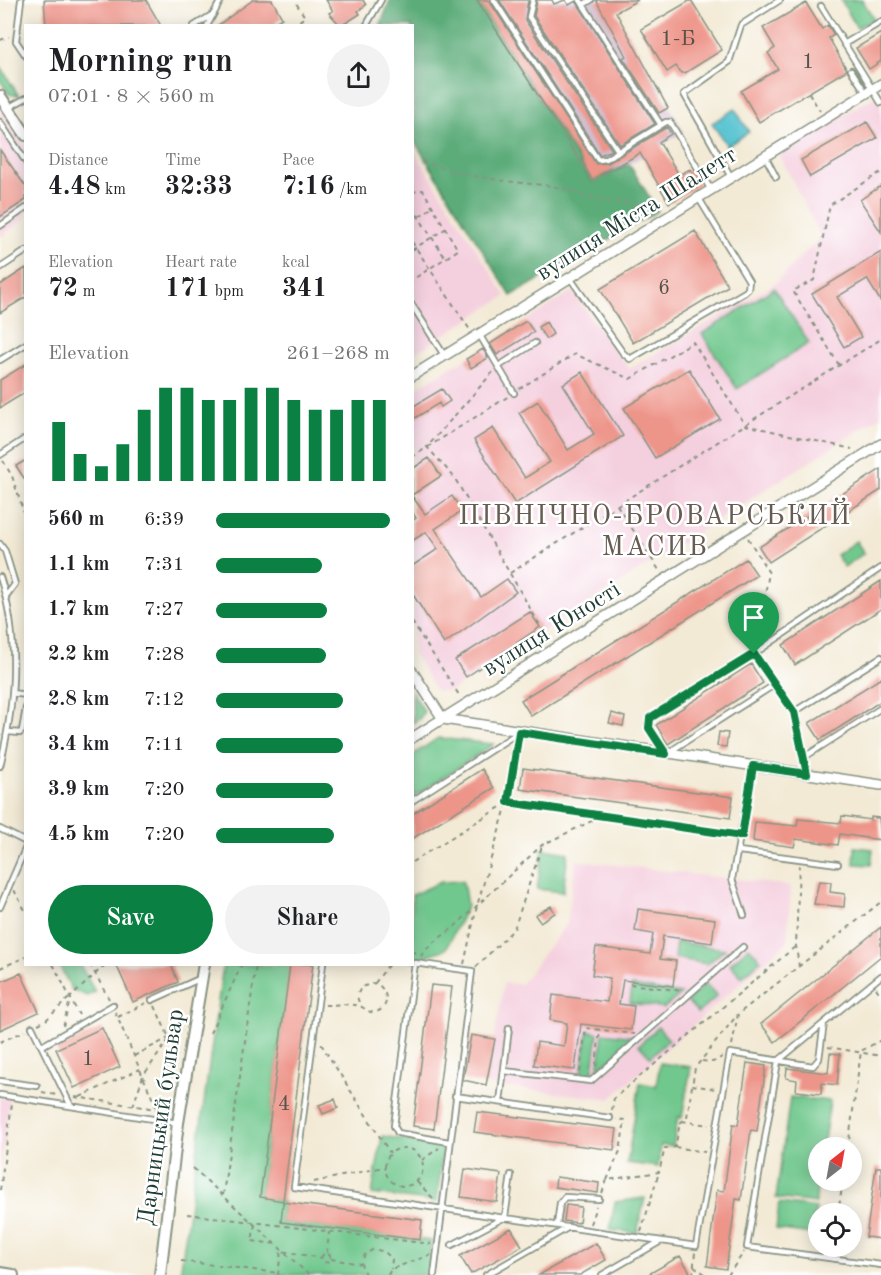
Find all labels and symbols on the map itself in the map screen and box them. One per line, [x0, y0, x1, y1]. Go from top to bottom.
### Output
house number: 1-Б [661, 29, 695, 50]
house number: 1 [802, 52, 814, 73]
street label: вулиця Міста Шалетт [533, 143, 742, 286]
house number: 6 [658, 278, 670, 299]
district label: ПІВНІЧНО-БРОВАРСЬКИЙ МАСИВ [458, 497, 852, 561]
street label: вулиця Юності [479, 578, 625, 682]
pin [728, 592, 779, 654]
street label: Дарницький бульвар [135, 1008, 189, 1227]
house number: 1 [82, 1049, 94, 1070]
house number: 4 [278, 1094, 290, 1115]
north arrow [808, 1137, 862, 1191]

